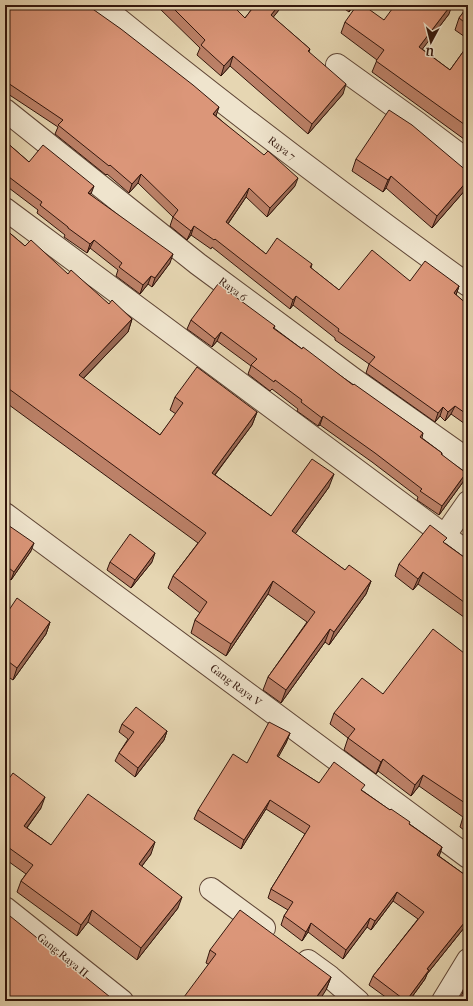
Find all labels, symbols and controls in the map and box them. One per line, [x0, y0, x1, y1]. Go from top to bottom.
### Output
north arrow [411, 22, 451, 62]
text: U [424, 44, 436, 59]
street label: Raya 7 [265, 134, 298, 163]
street label: Raya 6 [216, 275, 249, 304]
street label: Gang Raya V [207, 662, 265, 709]
street label: Gang Raya II [34, 931, 92, 980]

